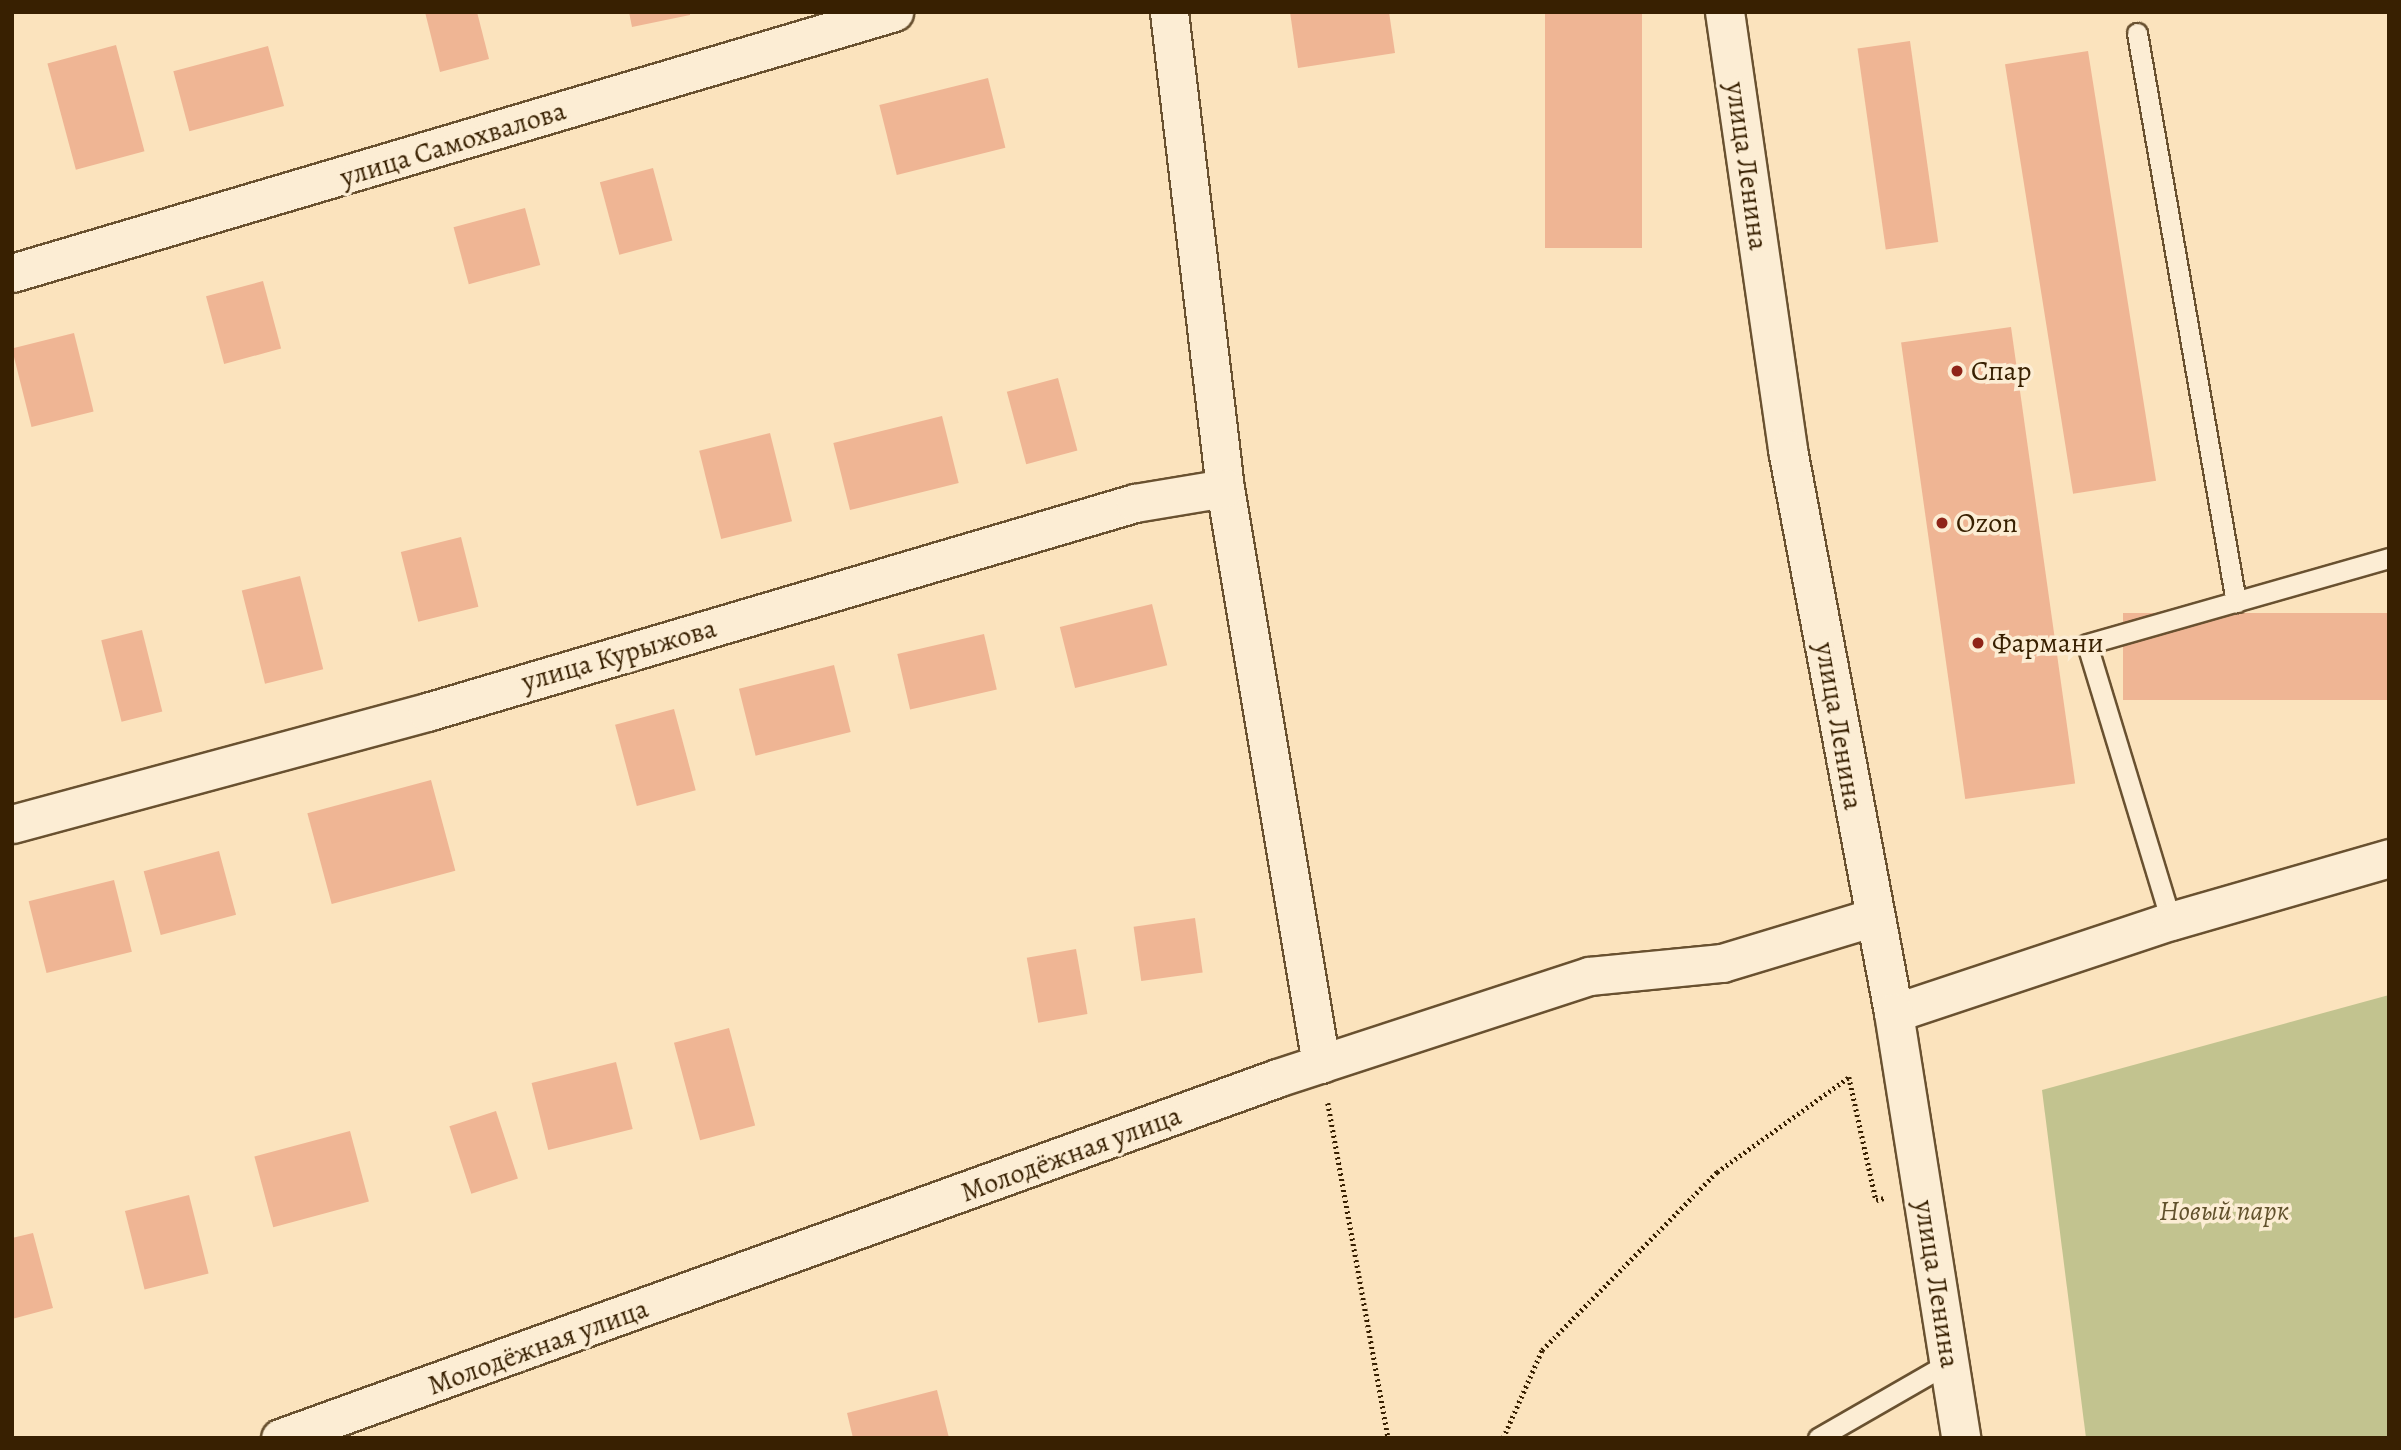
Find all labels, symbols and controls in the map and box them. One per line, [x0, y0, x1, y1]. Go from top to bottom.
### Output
street label: улица Ленина [1719, 80, 1775, 252]
street label: улица Самохвалова [336, 94, 570, 194]
place label: Спар [1971, 354, 2032, 388]
marker: Спар [1949, 363, 1965, 379]
place label: Ozon [1956, 506, 2018, 540]
marker: Ozon [1934, 515, 1950, 531]
street label: улица Курыжова [518, 611, 720, 699]
place label: Фармани [1992, 626, 2104, 660]
marker: Фармани [1970, 635, 1986, 651]
street label: улица Ленина [1808, 640, 1870, 812]
street label: Молодёжная улица [956, 1099, 1186, 1209]
park label: Новый парк [2159, 1194, 2289, 1228]
street label: улица Ленина [1907, 1198, 1967, 1370]
street label: Молодёжная улица [423, 1292, 653, 1402]

